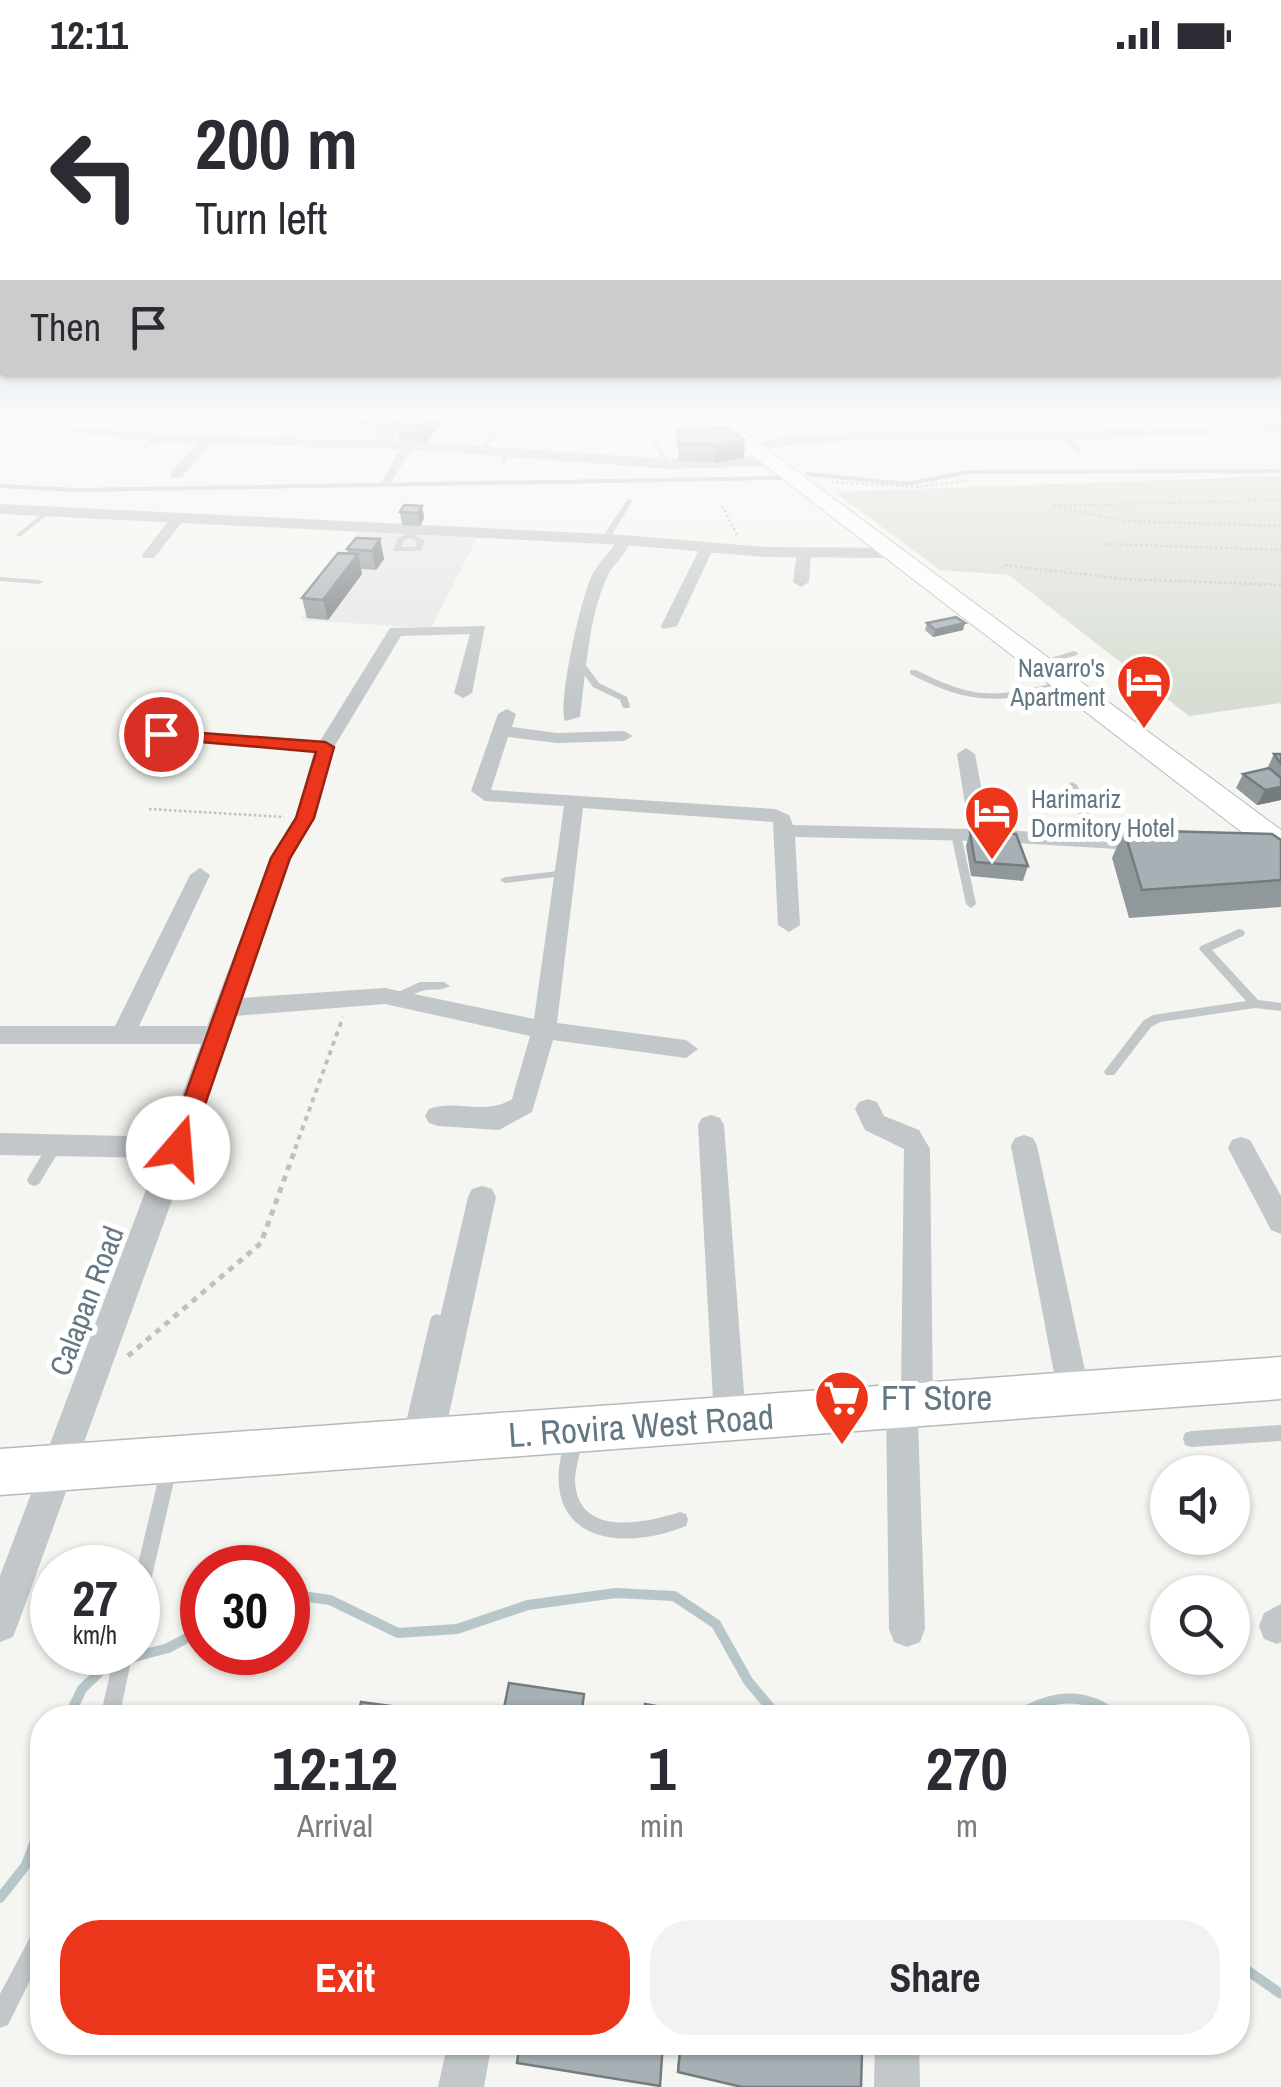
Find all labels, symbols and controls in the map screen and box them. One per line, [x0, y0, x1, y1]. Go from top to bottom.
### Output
text: 12:11 [50, 10, 128, 61]
text: 200 m [195, 97, 358, 191]
icon: left [30, 110, 160, 240]
text: Turn left [195, 187, 327, 248]
icon: arrive [121, 300, 176, 355]
text: Then [30, 302, 101, 353]
place label: Navarro's Apartment [1009, 651, 1105, 714]
hotel icon: Navarro's Apartment [1114, 652, 1174, 731]
pin [119, 692, 204, 777]
icon: arrive [134, 707, 189, 762]
place label: Harimariz Dormitory Hotel [1031, 782, 1175, 845]
hotel icon: Harimariz Dormitory Hotel [962, 783, 1022, 862]
position arrow [126, 1096, 230, 1200]
street label: Calapan Road [39, 1220, 133, 1381]
supermarket icon: FT Store [812, 1368, 872, 1447]
place label: FT Store [881, 1374, 992, 1421]
street label: L. Rovira West Road [507, 1393, 775, 1458]
map controls [1150, 1455, 1250, 1675]
button: sound [1150, 1455, 1250, 1555]
speed limit sign: 30 [180, 1545, 310, 1675]
text: 27 [72, 1564, 118, 1632]
button: search [1150, 1575, 1250, 1675]
text: km/h [73, 1618, 117, 1652]
text: 12:12 [272, 1728, 398, 1809]
text: 1 [648, 1728, 676, 1809]
text: 270 [926, 1728, 1008, 1809]
text: Arrival [297, 1804, 373, 1847]
text: min [640, 1804, 684, 1847]
text: m [956, 1804, 978, 1847]
button: Exit [60, 1920, 630, 2035]
button: Share [650, 1920, 1220, 2035]

